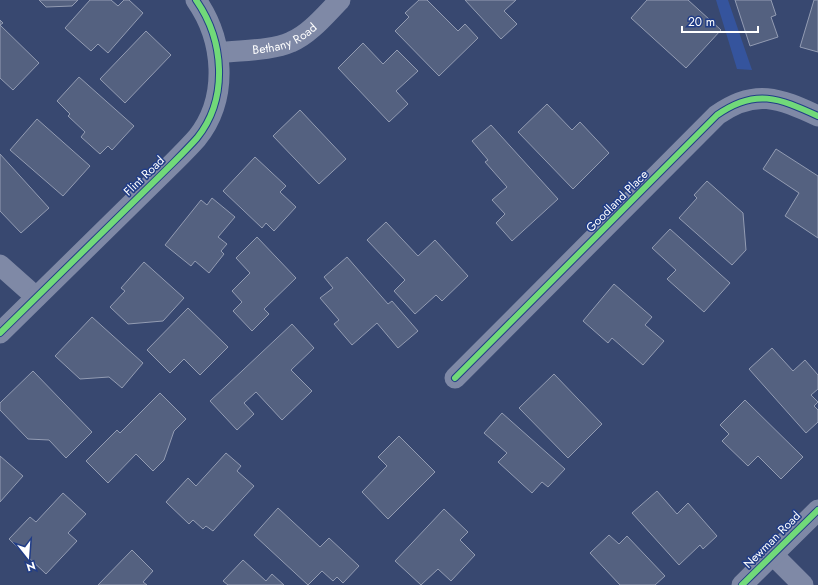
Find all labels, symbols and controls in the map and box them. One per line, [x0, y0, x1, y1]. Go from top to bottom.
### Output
scale bar [682, 8, 758, 34]
text: 20 m [688, 13, 715, 31]
street label: Bethany Road [252, 19, 321, 59]
street label: Flint Road [120, 152, 168, 200]
street label: Goodland Place [582, 166, 652, 236]
street label: Newman Road [739, 507, 805, 573]
north arrow [8, 537, 48, 577]
text: N [24, 558, 37, 575]

